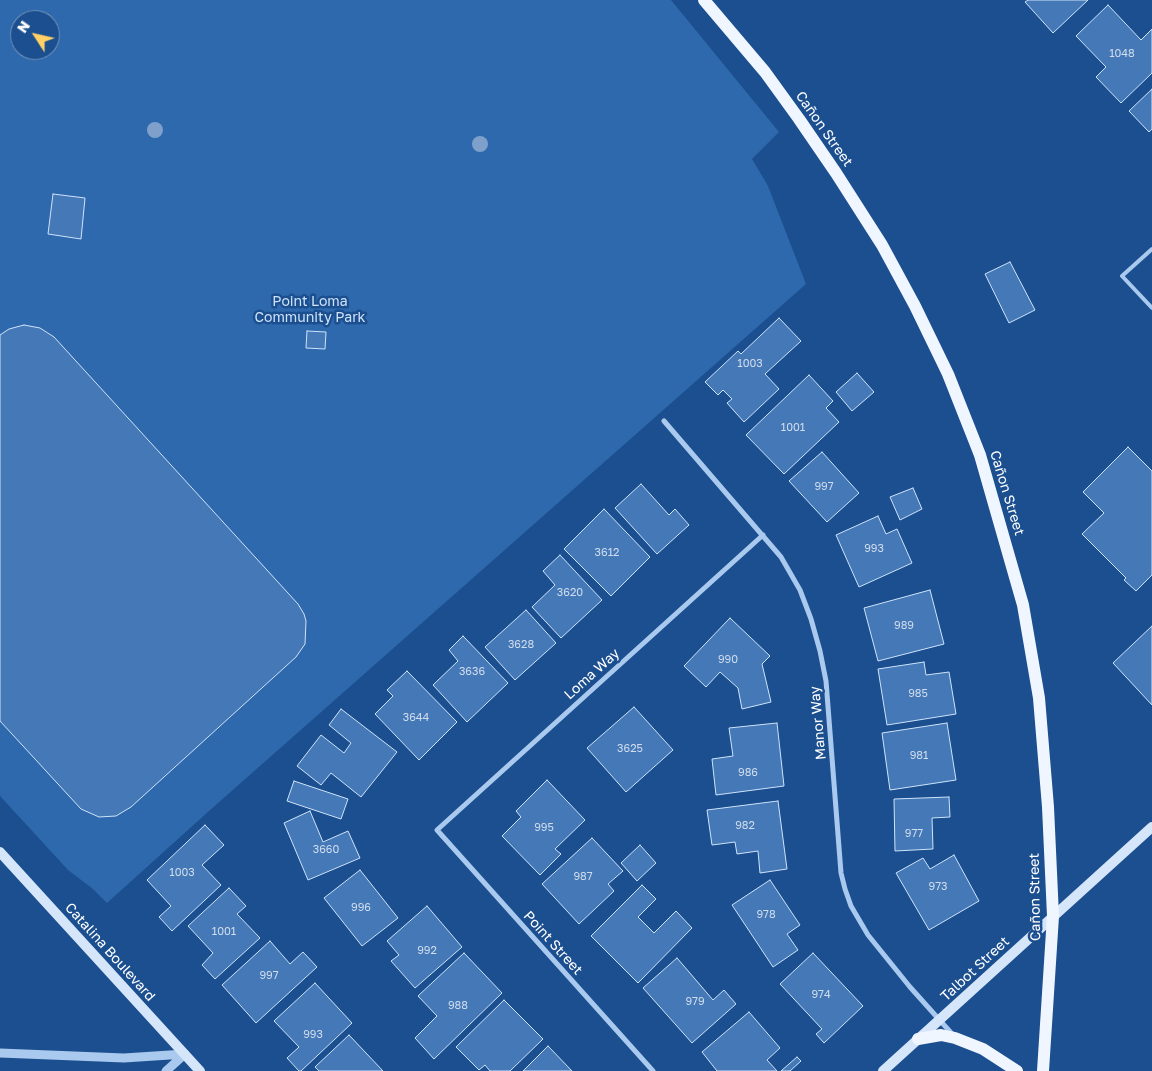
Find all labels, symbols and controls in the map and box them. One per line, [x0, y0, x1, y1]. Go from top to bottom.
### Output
north arrow [10, 10, 60, 60]
text: N [13, 17, 33, 36]
house number: 1048 [1109, 47, 1135, 61]
street label: Cañon Street [792, 88, 856, 170]
park label: Point Loma Community Park [254, 294, 366, 326]
house number: 1003 [737, 357, 763, 371]
house number: 1001 [781, 421, 805, 435]
street label: Cañon Street [986, 448, 1028, 538]
house number: 997 [814, 480, 834, 494]
house number: 993 [864, 542, 884, 556]
house number: 3612 [595, 546, 619, 560]
house number: 3620 [557, 586, 583, 600]
house number: 989 [894, 619, 914, 633]
house number: 3628 [508, 638, 534, 652]
street label: Loma Way [561, 645, 623, 703]
house number: 990 [718, 653, 738, 667]
house number: 3636 [459, 665, 485, 679]
street label: Manor Way [806, 685, 830, 761]
house number: 985 [908, 687, 928, 701]
house number: 3644 [403, 711, 429, 725]
house number: 3625 [617, 742, 643, 756]
house number: 981 [910, 749, 928, 763]
house number: 986 [738, 766, 758, 780]
house number: 982 [735, 819, 755, 833]
house number: 995 [534, 821, 554, 835]
house number: 977 [905, 827, 923, 841]
house number: 3660 [313, 843, 339, 857]
street label: Cañon Street [1026, 853, 1044, 941]
house number: 1003 [169, 866, 195, 880]
house number: 987 [573, 870, 593, 884]
house number: 973 [929, 880, 947, 894]
street label: Catalina Boulevard [61, 899, 159, 1005]
house number: 996 [351, 901, 371, 915]
street label: Point Street [520, 908, 586, 978]
house number: 978 [756, 908, 776, 922]
house number: 1001 [212, 925, 236, 939]
street label: Talbot Street [937, 933, 1013, 1005]
house number: 992 [417, 944, 437, 958]
house number: 997 [259, 969, 279, 983]
house number: 974 [811, 988, 831, 1002]
house number: 979 [685, 995, 705, 1009]
house number: 988 [448, 999, 468, 1013]
house number: 993 [303, 1028, 323, 1042]

